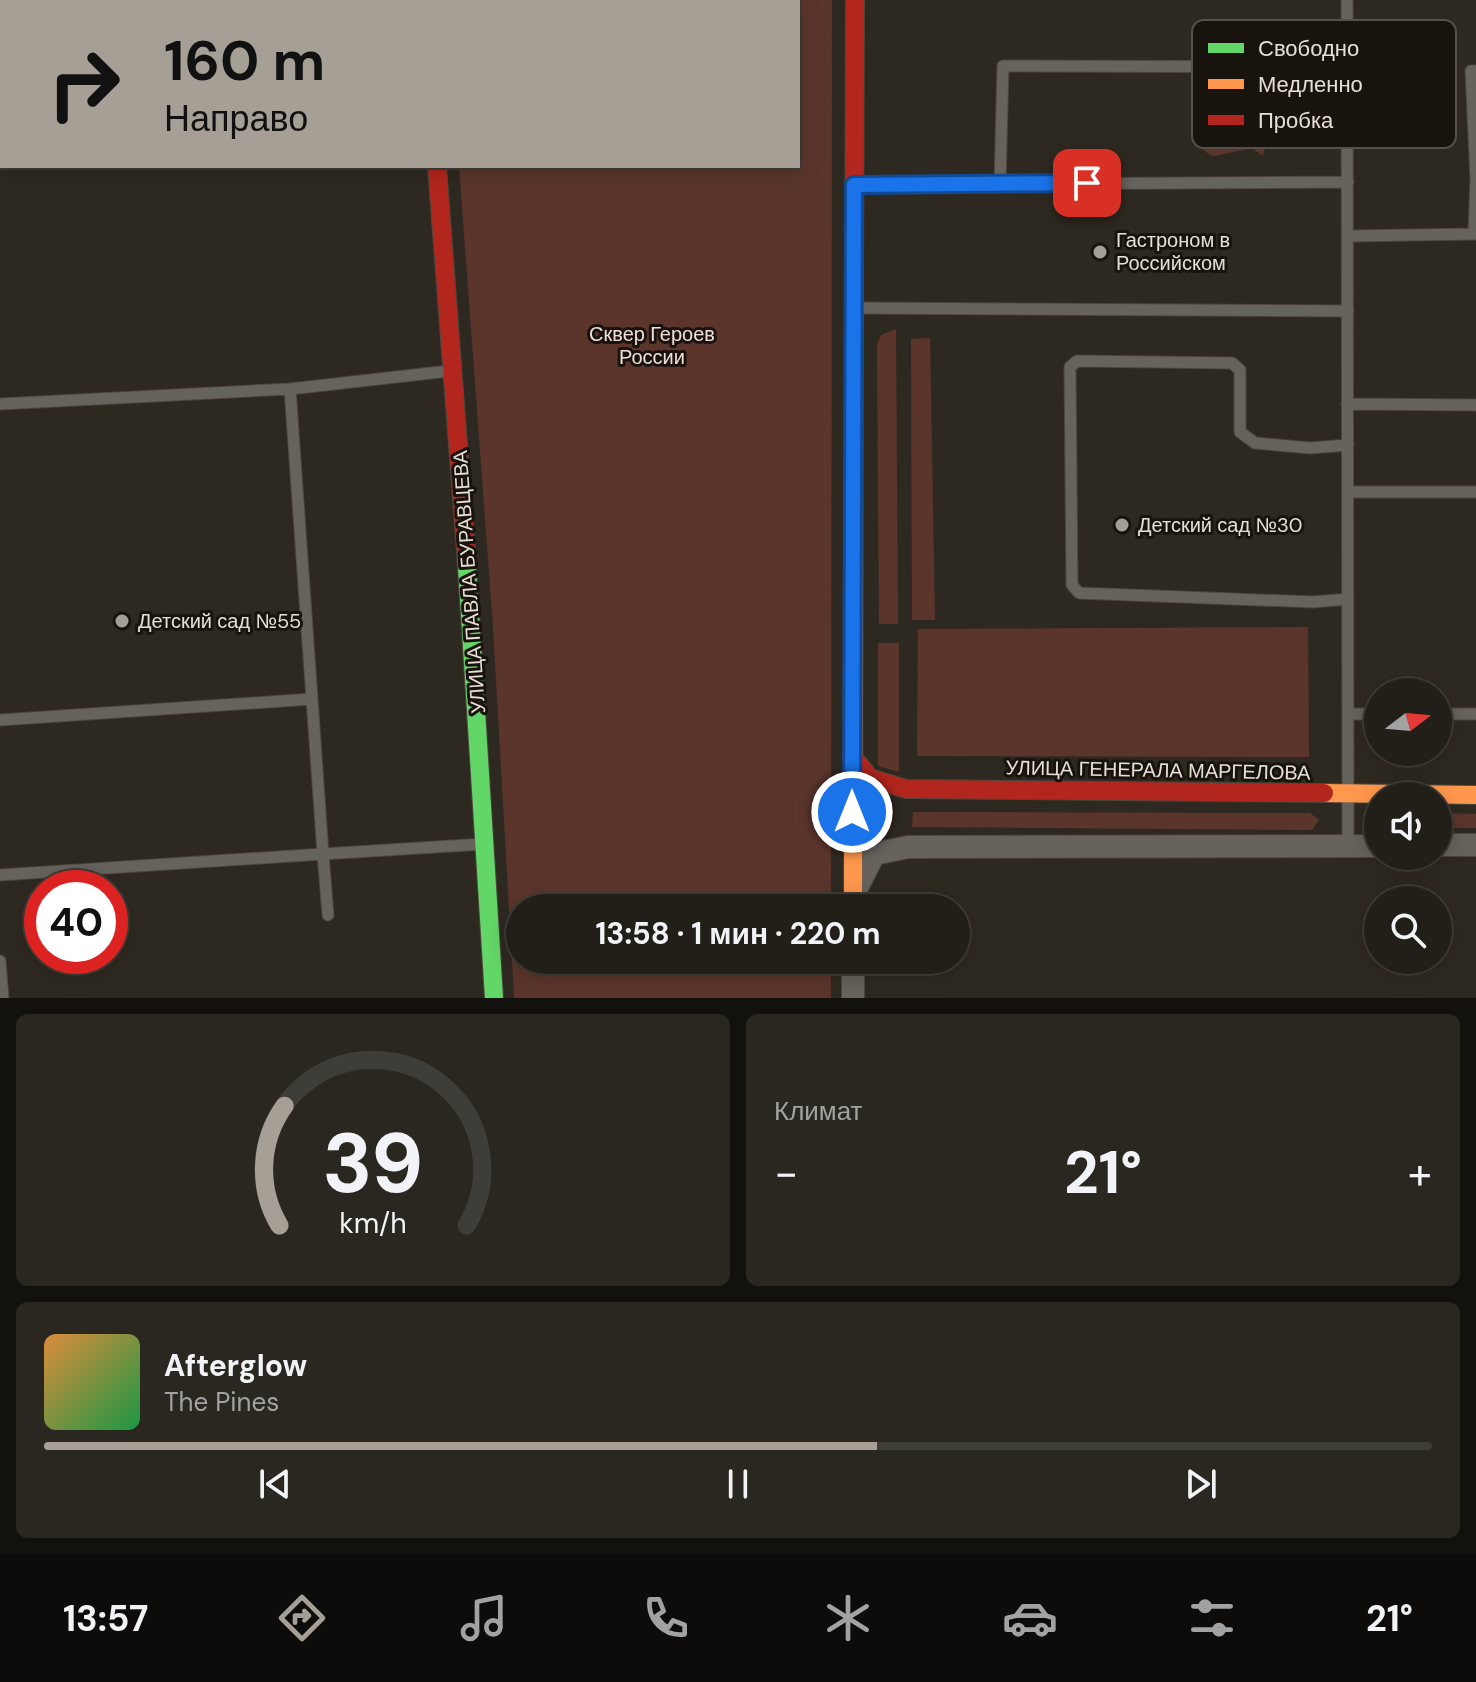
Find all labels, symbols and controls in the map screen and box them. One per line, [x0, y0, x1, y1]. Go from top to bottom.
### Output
legend [1192, 20, 1456, 148]
text: 160 m [164, 24, 325, 97]
icon: right [32, 32, 136, 136]
text: Свободно [1258, 34, 1359, 63]
text: Медленно [1258, 70, 1363, 99]
text: Направо [164, 95, 308, 142]
text: Пробка [1258, 106, 1334, 135]
pin [1053, 149, 1121, 217]
icon: arrive [1065, 161, 1109, 205]
place label: Гастроном в Российском [1116, 227, 1230, 276]
marker: Гастроном в Российском [1091, 243, 1109, 261]
park label: Сквер Героев России [589, 321, 715, 370]
street label: УЛИЦА ПАВЛА БУРАВЦЕВА [447, 449, 491, 714]
place label: Детский сад №30 [1138, 512, 1302, 538]
marker: Детский сад №30 [1113, 516, 1131, 534]
place label: Детский сад №55 [138, 608, 301, 634]
marker: Детский сад №55 [113, 612, 131, 630]
north arrow [1364, 678, 1452, 766]
map controls [1364, 678, 1452, 974]
street label: УЛИЦА ГЕНЕРАЛА МАРГЕЛОВА [1005, 754, 1311, 786]
position arrow [810, 770, 894, 854]
button: sound [1364, 782, 1452, 870]
speed limit sign: 40 [24, 870, 128, 974]
button: search [1364, 886, 1452, 974]
text: 13:58 · 1 мин · 220 m [595, 914, 881, 953]
text: Климат [774, 1094, 863, 1128]
text: 39 [322, 1109, 424, 1218]
text: 21° [1064, 1133, 1142, 1212]
text: − [774, 1144, 798, 1202]
text: + [1408, 1144, 1432, 1202]
text: km/h [339, 1205, 407, 1242]
text: Afterglow [164, 1346, 307, 1385]
text: The Pines [164, 1385, 279, 1419]
icon: previous [253, 1462, 297, 1506]
icon: pause [716, 1462, 760, 1506]
icon: next [1179, 1462, 1223, 1506]
icon: directions [274, 1590, 330, 1646]
icon: music [456, 1590, 512, 1646]
icon: phone [638, 1590, 694, 1646]
icon: climate [820, 1590, 876, 1646]
icon: car [1002, 1590, 1058, 1646]
icon: filters [1184, 1590, 1240, 1646]
text: 13:57 [63, 1595, 148, 1642]
text: 21° [1366, 1595, 1413, 1642]

